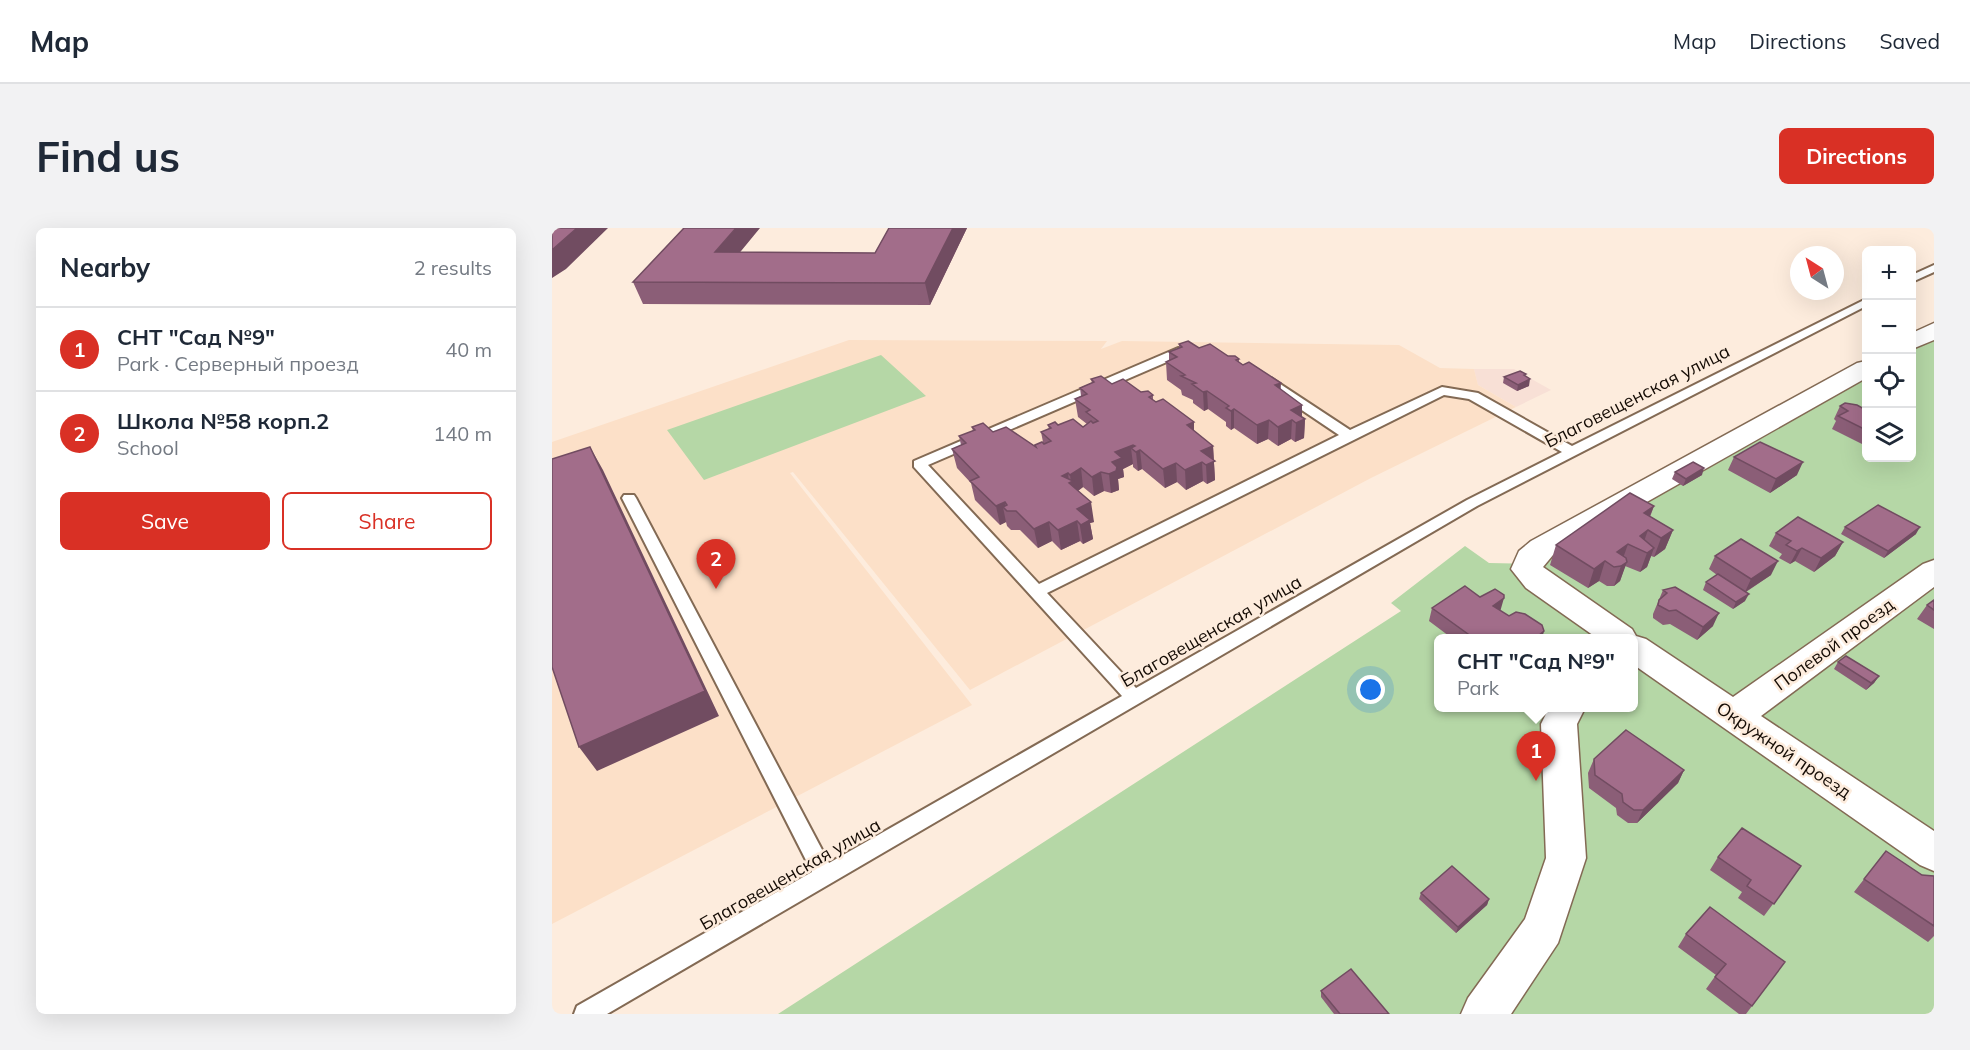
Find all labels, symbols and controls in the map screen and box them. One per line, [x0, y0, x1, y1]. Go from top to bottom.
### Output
text: Map [30, 24, 89, 59]
text: Map [1673, 28, 1716, 54]
text: Directions [1749, 28, 1846, 54]
text: Saved [1879, 28, 1940, 54]
button: Directions [1779, 128, 1934, 184]
text: Find us [36, 130, 180, 183]
north arrow [1790, 246, 1844, 300]
map controls [1862, 246, 1916, 462]
button: + [1862, 246, 1916, 300]
text: Nearby [60, 251, 150, 284]
text: 2 results [414, 255, 492, 280]
button: − [1862, 300, 1916, 354]
text: СНТ "Сад №9" [117, 323, 275, 351]
text: 1 [74, 337, 86, 362]
text: 40 m [445, 337, 492, 362]
street label: Благовещенская улица [1540, 339, 1734, 453]
text: Park · Серверный проезд [117, 351, 359, 376]
button: locate [1862, 354, 1916, 408]
text: Школа №58 корп.2 [117, 407, 329, 435]
button: layers [1862, 408, 1916, 462]
text: 2 [74, 421, 86, 446]
text: 140 m [433, 421, 492, 446]
text: School [117, 435, 179, 460]
button: Save [60, 492, 270, 550]
button: Share [282, 492, 492, 550]
pin: 2 [696, 540, 736, 589]
street label: Благовещенская улица [1117, 570, 1305, 692]
street label: Полевой проезд [1769, 593, 1899, 695]
popup [1434, 634, 1638, 712]
text: СНТ "Сад №9" [1457, 647, 1615, 675]
your location [1356, 675, 1385, 704]
text: Park [1457, 675, 1499, 700]
street label: Окружной проезд [1712, 696, 1856, 804]
pin: 1 [1516, 732, 1556, 781]
street label: Благовещенская улица [696, 813, 884, 935]

